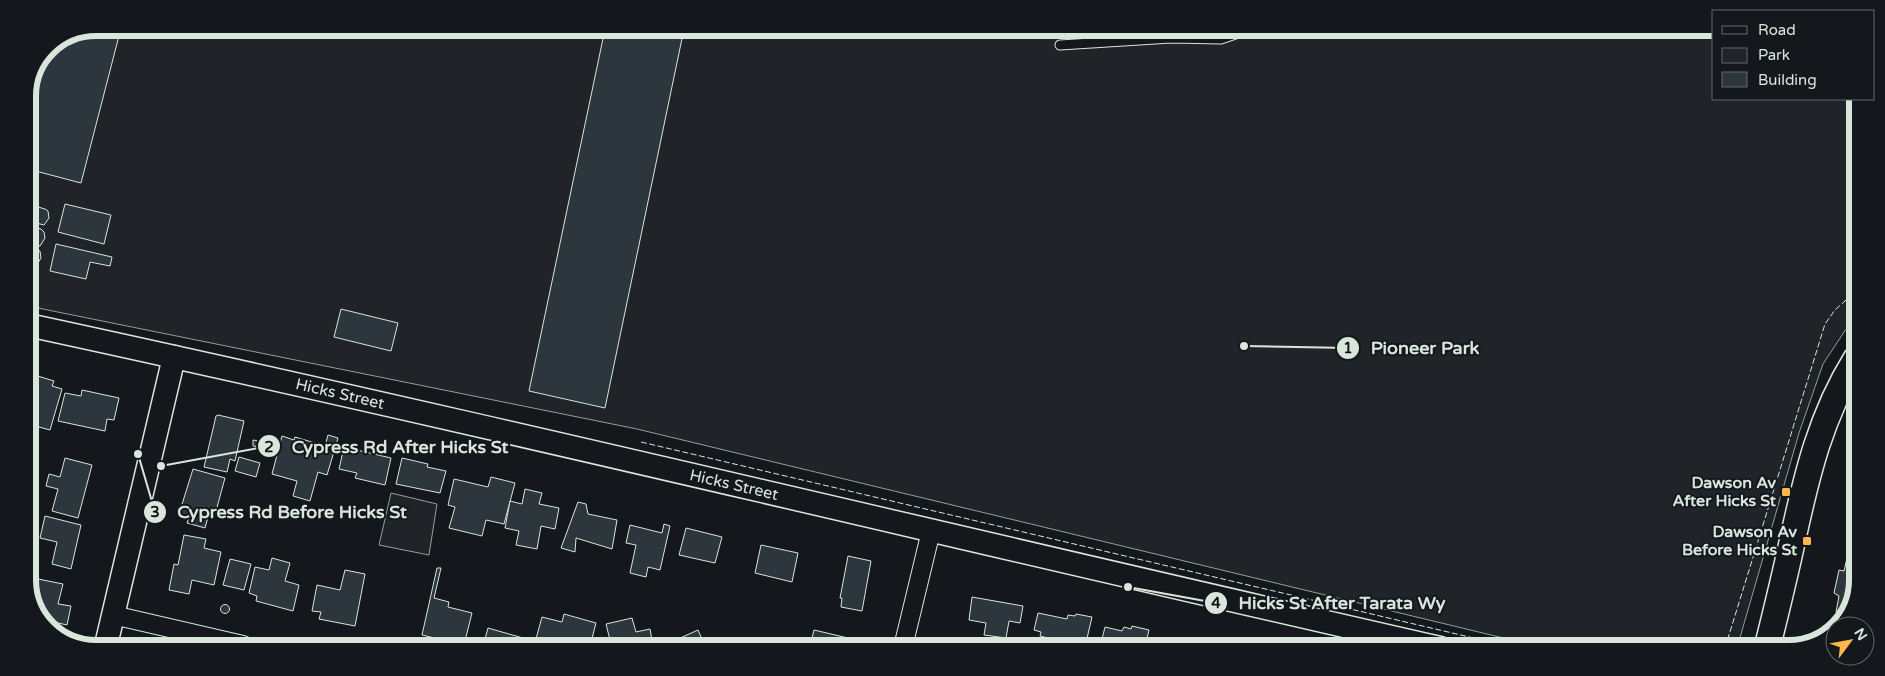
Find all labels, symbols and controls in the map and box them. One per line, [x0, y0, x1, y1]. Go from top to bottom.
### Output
legend [1712, 10, 1875, 100]
text: Road [1758, 21, 1796, 39]
text: Park [1758, 46, 1790, 64]
text: Building [1758, 71, 1817, 89]
callout: Pioneer Park [1336, 331, 1489, 364]
text: Pioneer Park [1371, 337, 1480, 359]
text: 1 [1343, 339, 1353, 357]
street label: Hicks Street [294, 374, 386, 414]
callout: Cypress Rd After Hicks St [257, 430, 519, 463]
text: Cypress Rd After Hicks St [292, 436, 508, 458]
text: 2 [264, 438, 274, 456]
street label: Hicks Street [688, 465, 780, 505]
place label: Dawson Av After Hicks St [1673, 473, 1777, 511]
marker: Dawson Av After Hicks St [1780, 486, 1792, 498]
callout: Cypress Rd Before Hicks St [142, 495, 417, 528]
text: Cypress Rd Before Hicks St [177, 501, 407, 523]
text: 3 [150, 503, 160, 521]
place label: Dawson Av Before Hicks St [1682, 522, 1798, 560]
marker: Dawson Av Before Hicks St [1801, 535, 1813, 547]
callout: Hicks St After Tarata Wy [1203, 586, 1455, 619]
text: Hicks St After Tarata Wy [1239, 592, 1446, 614]
text: 4 [1211, 594, 1221, 612]
north arrow [1825, 616, 1875, 666]
text: N [1850, 625, 1871, 644]

